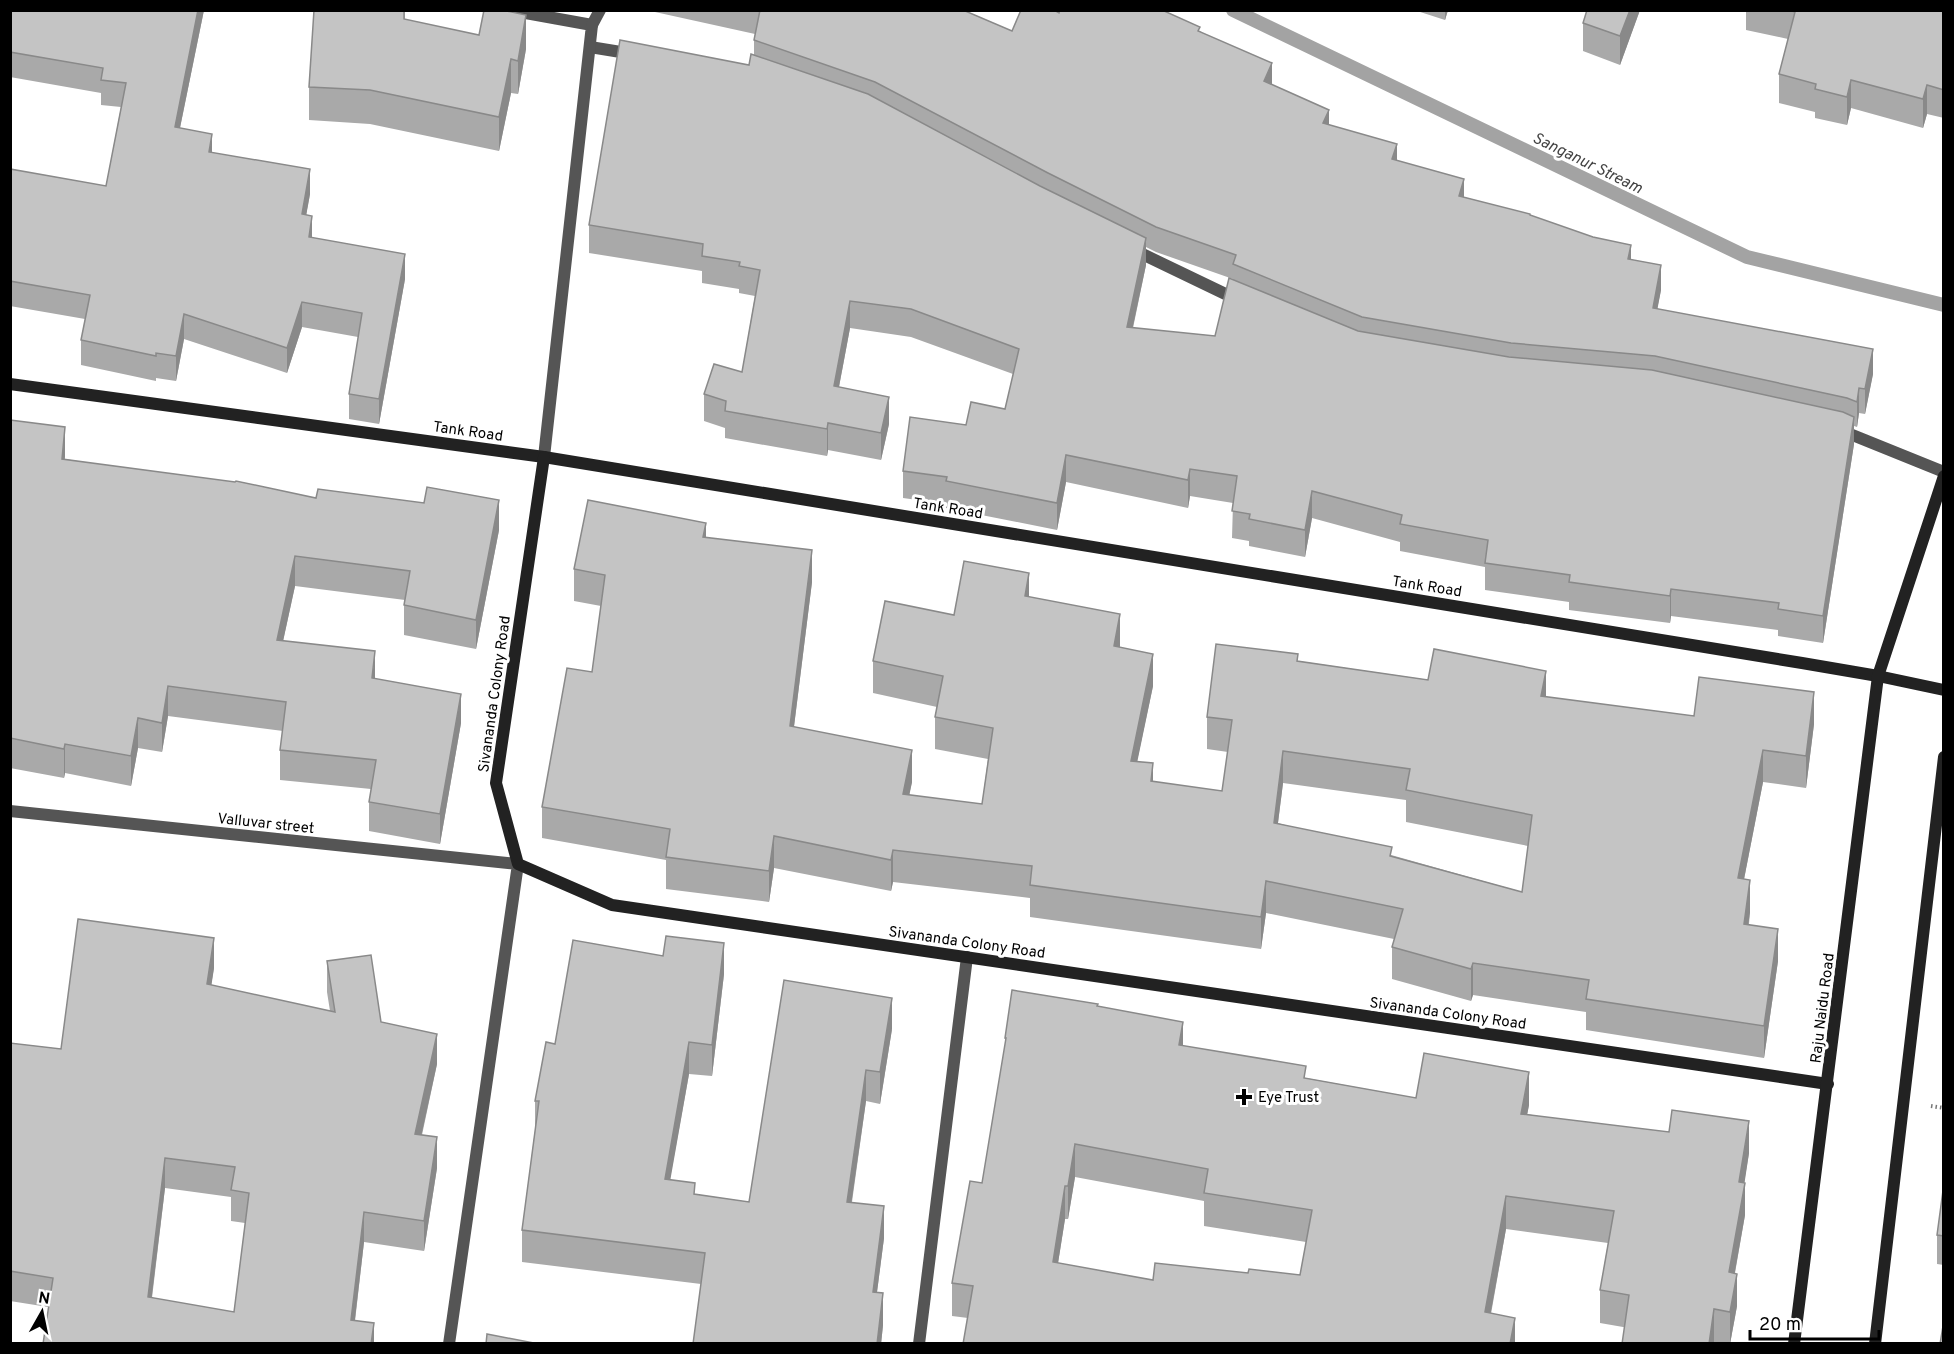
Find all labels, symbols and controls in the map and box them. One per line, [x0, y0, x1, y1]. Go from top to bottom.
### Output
water label: Sanganur Stream [1529, 129, 1645, 199]
street label: Tank Road [432, 418, 504, 447]
street label: Tank Road [911, 495, 984, 524]
street label: Tank Road [1390, 573, 1463, 602]
street label: Sivananda Colony Road [475, 614, 516, 774]
street label: Valluvar street [216, 810, 315, 839]
street label: Sivananda Colony Road [887, 923, 1047, 964]
street label: Raju Naidu Road [1807, 952, 1840, 1064]
street label: Sivananda Colony Road [1368, 994, 1528, 1035]
marker: Eye Trust [1235, 1088, 1253, 1106]
place label: Eye Trust [1258, 1089, 1319, 1108]
north arrow [12, 1282, 72, 1342]
text: N [37, 1288, 51, 1310]
scale bar [1750, 1303, 1879, 1341]
text: 20 m [1759, 1314, 1801, 1337]

